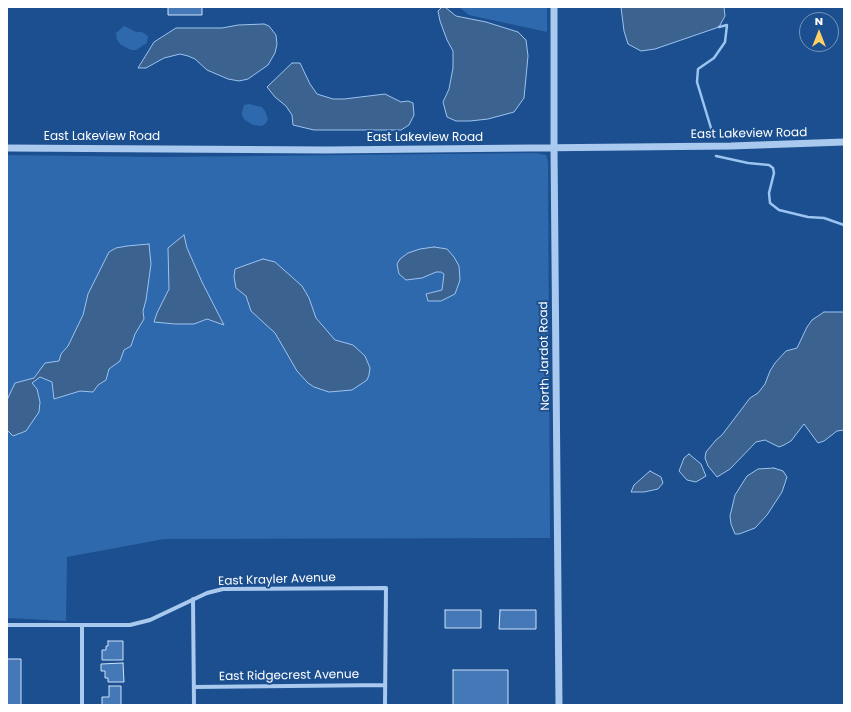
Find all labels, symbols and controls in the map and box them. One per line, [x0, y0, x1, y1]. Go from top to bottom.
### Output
north arrow [799, 12, 839, 52]
text: N [815, 13, 823, 29]
street label: East Lakeview Road [691, 126, 807, 142]
street label: East Lakeview Road [44, 130, 160, 144]
street label: East Lakeview Road [367, 131, 483, 145]
street label: North Jardot Road [537, 301, 553, 411]
street label: East Krayler Avenue [218, 571, 336, 589]
street label: East Ridgecrest Avenue [219, 668, 359, 684]

